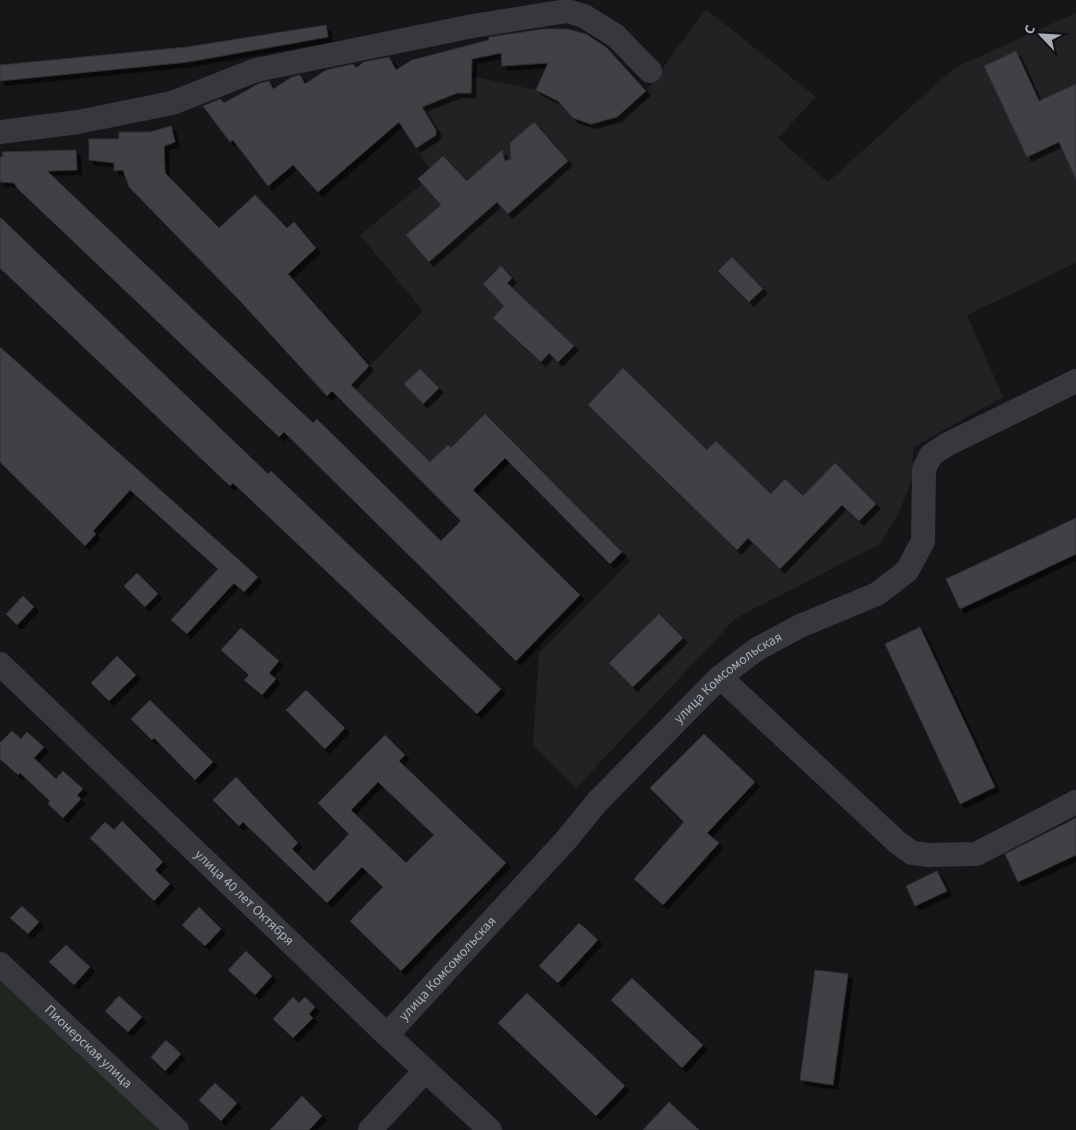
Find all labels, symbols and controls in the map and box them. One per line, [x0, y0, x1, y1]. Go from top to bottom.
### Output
north arrow [1016, 10, 1066, 60]
text: С [1019, 22, 1041, 38]
street label: улица Комсомольская [669, 627, 786, 728]
street label: улица 40 лет Октября [190, 845, 298, 951]
street label: улица Комсомольская [395, 912, 501, 1026]
street label: Пионерская улица [40, 1000, 137, 1093]

